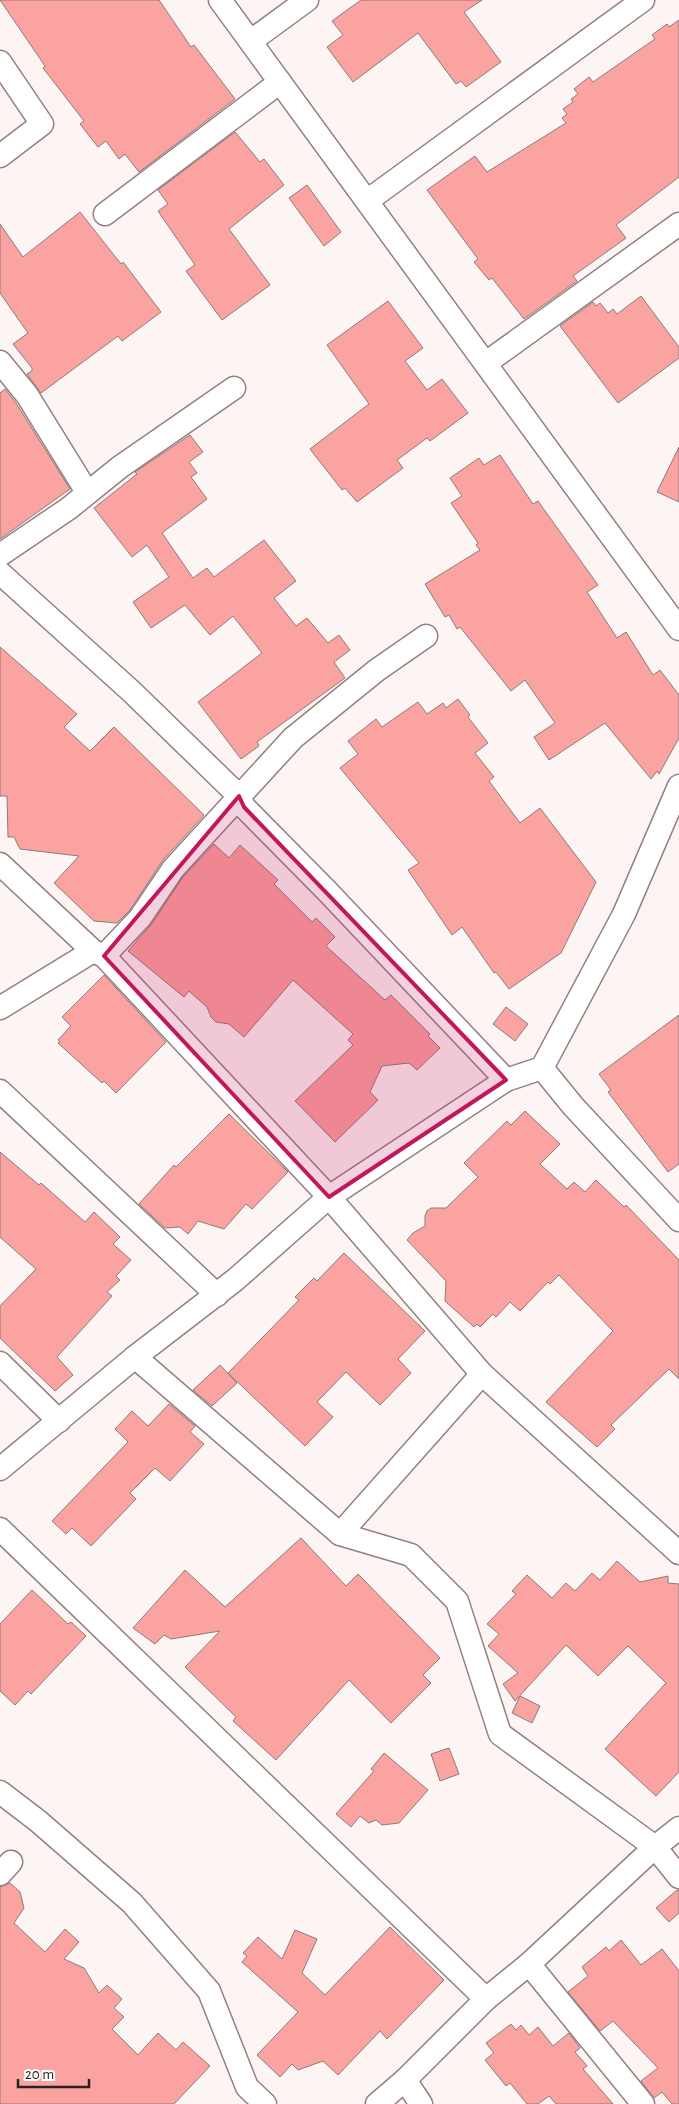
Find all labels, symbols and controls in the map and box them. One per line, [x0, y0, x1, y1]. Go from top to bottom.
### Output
scale bar [18, 2056, 89, 2088]
text: 20 m [25, 2067, 54, 2082]

